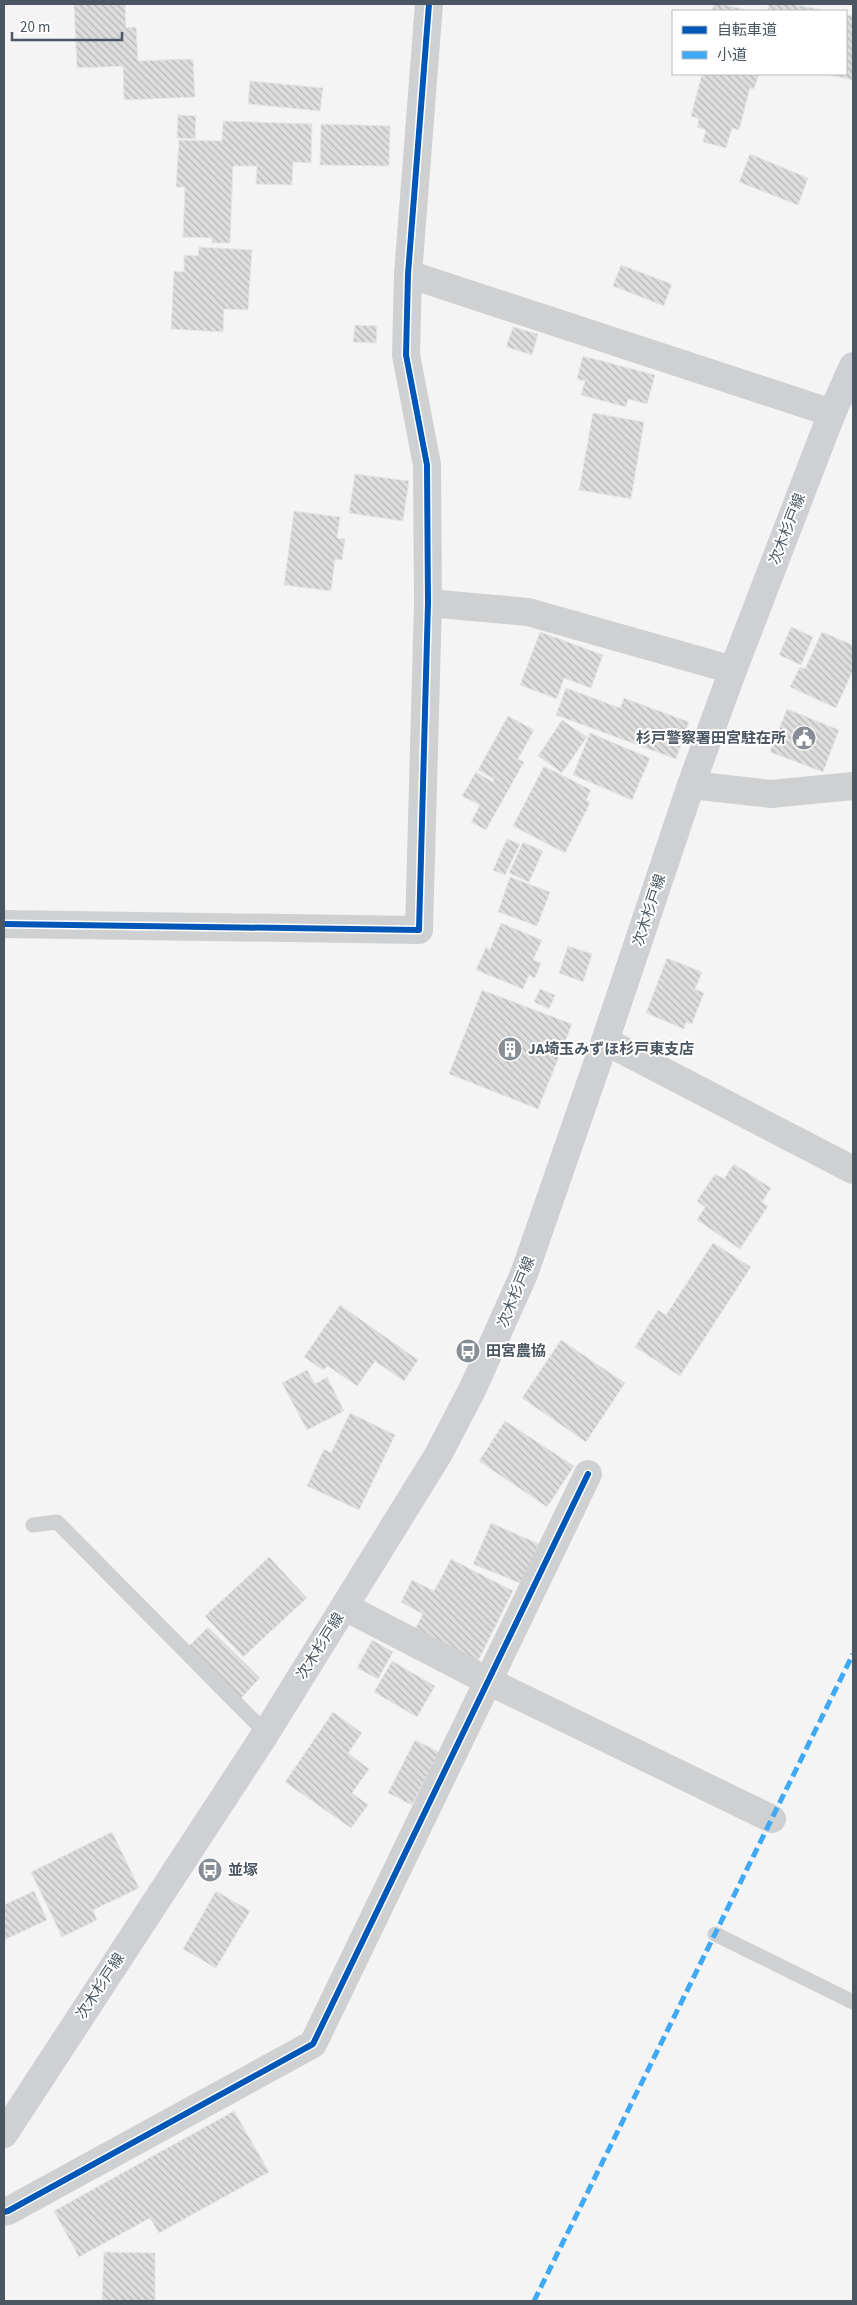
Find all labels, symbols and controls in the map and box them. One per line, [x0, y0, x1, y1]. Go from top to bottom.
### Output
scale bar [12, 10, 122, 42]
legend [672, 10, 847, 75]
text: 20 m [20, 17, 50, 38]
text: 自転車道 [717, 20, 777, 41]
text: 小道 [717, 45, 747, 66]
street label: 次木杉戸線 [764, 490, 811, 568]
public building icon: 杉戸警察署田宮駐在所 [791, 725, 817, 751]
place label: 杉戸警察署田宮駐在所 [636, 728, 786, 749]
street label: 次木杉戸線 [628, 871, 671, 949]
building icon: JA埼玉みずほ杉戸東支店 [497, 1036, 523, 1062]
place label: JA埼玉みずほ杉戸東支店 [528, 1039, 694, 1060]
street label: 次木杉戸線 [493, 1253, 540, 1331]
bus stop icon: 田宮農協 [455, 1338, 481, 1364]
place label: 田宮農協 [486, 1341, 546, 1362]
street label: 次木杉戸線 [292, 1609, 349, 1684]
bus stop icon: 並塚 [197, 1857, 223, 1883]
place label: 並塚 [228, 1860, 258, 1881]
street label: 次木杉戸線 [71, 1949, 130, 2023]

